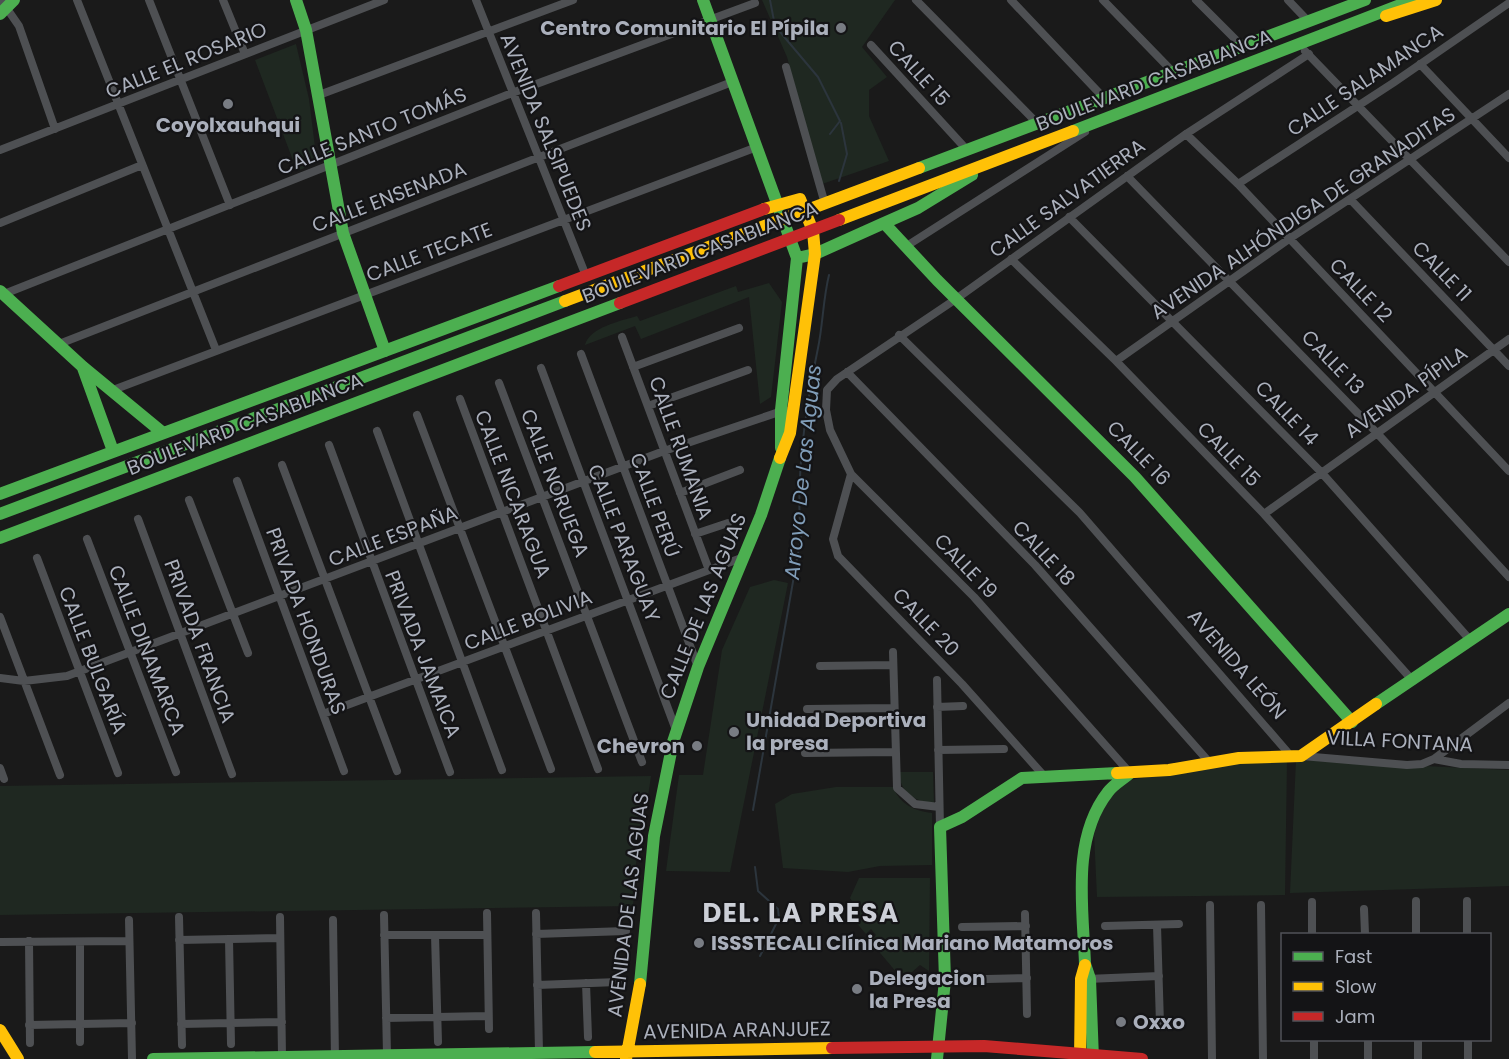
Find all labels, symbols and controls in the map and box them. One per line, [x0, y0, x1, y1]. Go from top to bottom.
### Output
place label: Centro Comunitario El Pípila [540, 14, 829, 42]
street label: CALLE EL ROSARIO [101, 15, 271, 105]
street label: CALLE SALAMANCA [1281, 17, 1449, 143]
marker: Centro Comunitario El Pípila [834, 21, 848, 35]
street label: BOULEVARD CASABLANCA [1032, 22, 1276, 138]
street label: AVENIDA SALSIPUEDES [493, 29, 599, 235]
street label: CALLE 15 [882, 34, 956, 112]
street label: CALLE SANTO TOMÁS [273, 80, 471, 182]
marker: Coyolxauhqui [221, 97, 235, 111]
street label: AVENIDA ALHÓNDIGA DE GRANADITAS [1145, 100, 1461, 326]
place label: Coyolxauhqui [156, 111, 300, 139]
street label: CALLE SALVATIERRA [983, 132, 1151, 264]
street label: CALLE ENSENADA [308, 155, 470, 239]
street label: BOULEVARD CASABLANCA [578, 194, 822, 310]
street label: CALLE TECATE [362, 215, 496, 289]
street label: CALLE 11 [1406, 234, 1478, 308]
street label: CALLE 12 [1323, 252, 1399, 328]
street label: CALLE 13 [1295, 324, 1371, 400]
street label: AVENIDA PÍPILA [1339, 339, 1473, 445]
water label: Arroyo De Las Aguas [777, 363, 828, 582]
street label: BOULEVARD CASABLANCA [123, 366, 367, 482]
street label: CALLE RUMANIA [642, 372, 720, 524]
street label: CALLE 14 [1249, 374, 1325, 452]
street label: CALLE NORUEGA [514, 405, 596, 561]
street label: CALLE NICARAGUA [468, 406, 558, 582]
street label: CALLE 16 [1101, 414, 1177, 492]
street label: CALLE 15 [1191, 415, 1267, 493]
street label: CALLE PERÚ [623, 449, 687, 561]
street label: CALLE PARAGUAY [581, 460, 667, 626]
street label: CALLE ESPAÑA [324, 498, 462, 574]
street label: CALLE DE LAS AGUAS [653, 509, 753, 703]
street label: CALLE 18 [1006, 514, 1082, 592]
street label: PRIVADA HONDURAS [259, 524, 353, 718]
street label: CALLE 19 [928, 527, 1004, 605]
street label: PRIVADA FRANCIA [157, 555, 243, 727]
street label: CALLE DINAMARCA [102, 561, 192, 739]
street label: PRIVADA JAMAICA [378, 566, 468, 742]
street label: CALLE 20 [886, 581, 966, 663]
street label: CALLE BULGARÍA [52, 582, 134, 738]
street label: CALLE BOLIVIA [460, 583, 596, 657]
street label: AVENIDA LEÓN [1181, 603, 1293, 725]
place label: Unidad Deportiva la presa [746, 706, 926, 757]
street label: VILLA FONTANA [1326, 723, 1474, 759]
marker: Unidad Deportiva la presa [727, 725, 741, 739]
place label: Chevron [597, 732, 685, 760]
marker: Chevron [690, 739, 704, 753]
street label: AVENIDA DE LAS AGUAS [600, 791, 656, 1019]
district label: DEL. LA PRESA [702, 895, 900, 931]
place label: ISSSTECALI Clínica Mariano Matamoros [711, 929, 1113, 957]
legend [1281, 933, 1491, 1041]
marker: ISSSTECALI Clínica Mariano Matamoros [692, 936, 706, 950]
text: Fast [1335, 944, 1372, 969]
place label: Delegacion la Presa [869, 964, 985, 1015]
text: Slow [1335, 974, 1377, 999]
marker: Delegacion la Presa [850, 982, 864, 996]
text: Jam [1335, 1004, 1375, 1029]
place label: Oxxo [1133, 1008, 1185, 1036]
street label: AVENIDA ARANJUEZ [643, 1014, 831, 1046]
marker: Oxxo [1114, 1015, 1128, 1029]

